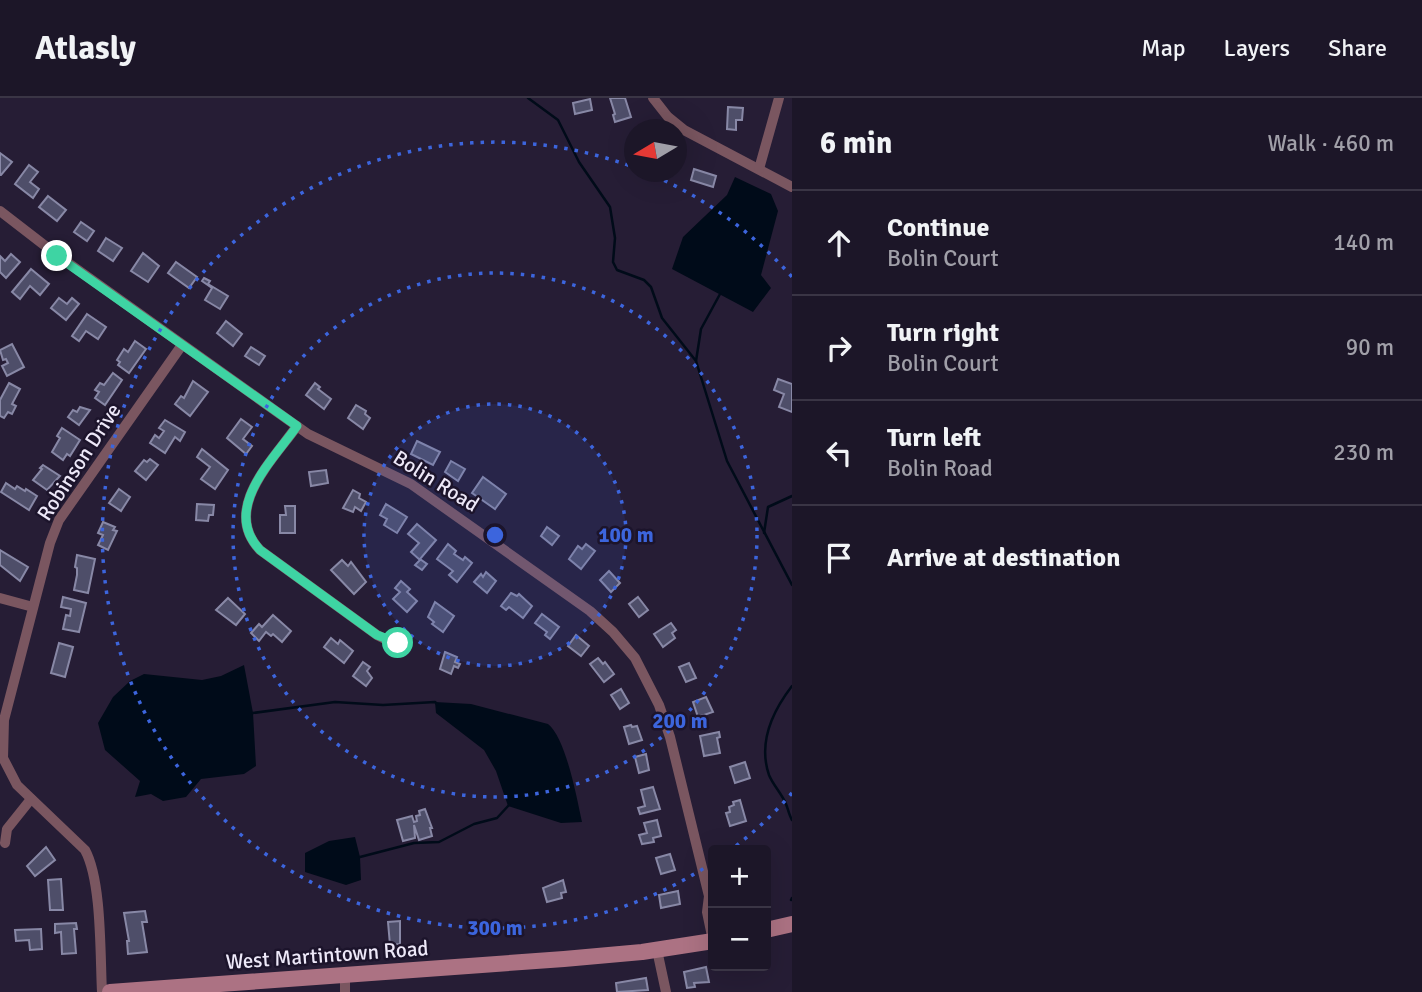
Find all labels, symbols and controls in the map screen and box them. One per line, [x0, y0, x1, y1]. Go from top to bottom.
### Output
text: Atlasly [35, 28, 136, 69]
text: Map [1141, 33, 1186, 63]
text: Layers [1224, 33, 1290, 63]
text: Share [1328, 33, 1387, 63]
north arrow [624, 119, 687, 182]
text: 6 min [820, 125, 892, 162]
text: Walk · 460 m [1268, 129, 1394, 158]
text: Continue [887, 212, 989, 244]
icon: ahead [820, 224, 858, 262]
text: 140 m [1333, 228, 1394, 257]
route end [41, 240, 72, 271]
text: Bolin Court [887, 244, 999, 273]
text: Turn right [887, 317, 999, 349]
icon: right [820, 329, 858, 367]
text: 90 m [1346, 333, 1394, 362]
text: Bolin Court [887, 349, 999, 378]
street label: Robinson Drive [31, 398, 127, 526]
text: Turn left [887, 422, 981, 454]
icon: left [820, 434, 858, 472]
text: 230 m [1333, 438, 1394, 467]
street label: Bolin Road [388, 444, 484, 518]
text: Bolin Road [887, 454, 993, 483]
text: 100 m [598, 522, 654, 548]
centre of rings [483, 523, 507, 547]
icon: arrive [820, 539, 858, 577]
text: Arrive at destination [887, 542, 1120, 574]
route start [382, 627, 413, 658]
text: 200 m [652, 708, 708, 734]
map controls [708, 845, 771, 971]
button: + [708, 845, 771, 908]
button: − [708, 908, 771, 971]
text: 300 m [467, 915, 523, 941]
street label: West Martintown Road [225, 935, 429, 975]

